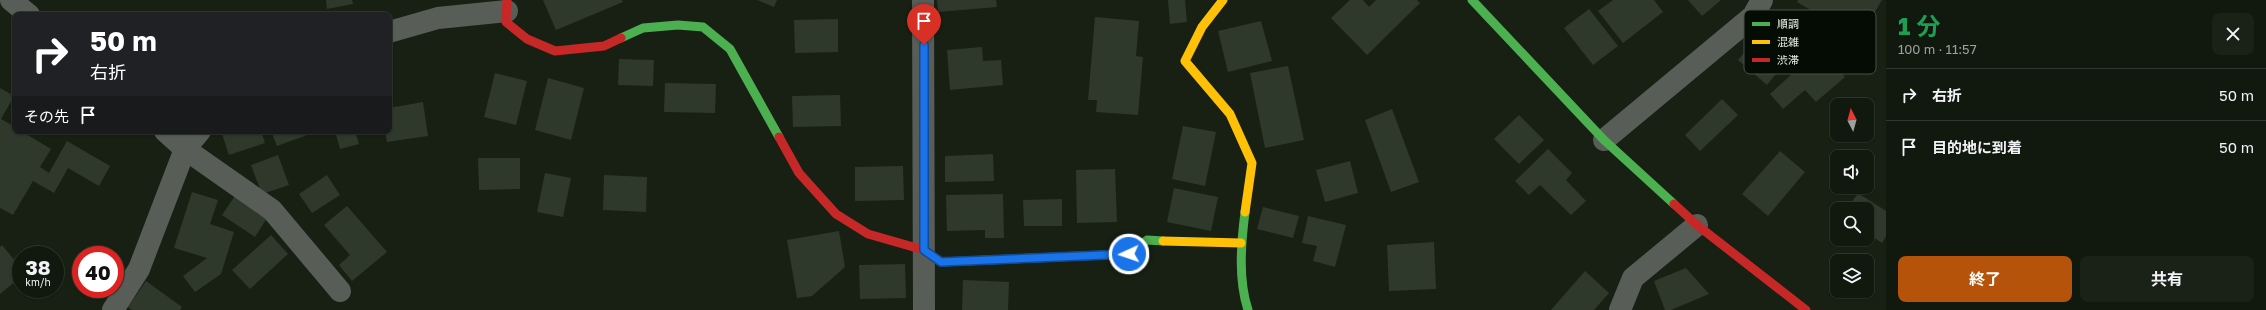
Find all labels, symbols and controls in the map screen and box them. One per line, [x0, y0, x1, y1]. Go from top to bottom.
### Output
pin [907, 4, 941, 45]
icon: arrive [913, 10, 935, 32]
legend [1744, 10, 1876, 74]
text: 1 分 [1898, 11, 1940, 40]
button: close [2212, 13, 2254, 55]
text: 順調 [1777, 17, 1799, 30]
text: 50 m [90, 24, 157, 57]
icon: right [24, 28, 76, 80]
text: 混雑 [1777, 35, 1799, 48]
text: 100 m · 11:57 [1898, 41, 1977, 57]
text: 渋滞 [1777, 53, 1799, 66]
text: 右折 [90, 61, 126, 83]
icon: right [1898, 84, 1920, 106]
text: 右折 [1932, 86, 1962, 104]
text: 50 m [2219, 86, 2254, 104]
north arrow [1830, 98, 1874, 142]
map controls [1830, 98, 1874, 298]
icon: arrive [77, 104, 99, 126]
text: その先 [24, 107, 69, 125]
icon: arrive [1898, 136, 1920, 158]
text: 目的地に到着 [1932, 138, 2022, 156]
text: 50 m [2219, 138, 2254, 156]
button: sound [1830, 150, 1874, 194]
button: search [1830, 202, 1874, 246]
position arrow [1108, 233, 1150, 275]
speed limit sign: 40 [72, 246, 124, 298]
button: layers [1830, 254, 1874, 298]
text: 38 [25, 255, 50, 279]
button: 終了 [1898, 256, 2072, 302]
button: 共有 [2080, 256, 2254, 302]
text: km/h [25, 276, 51, 288]

